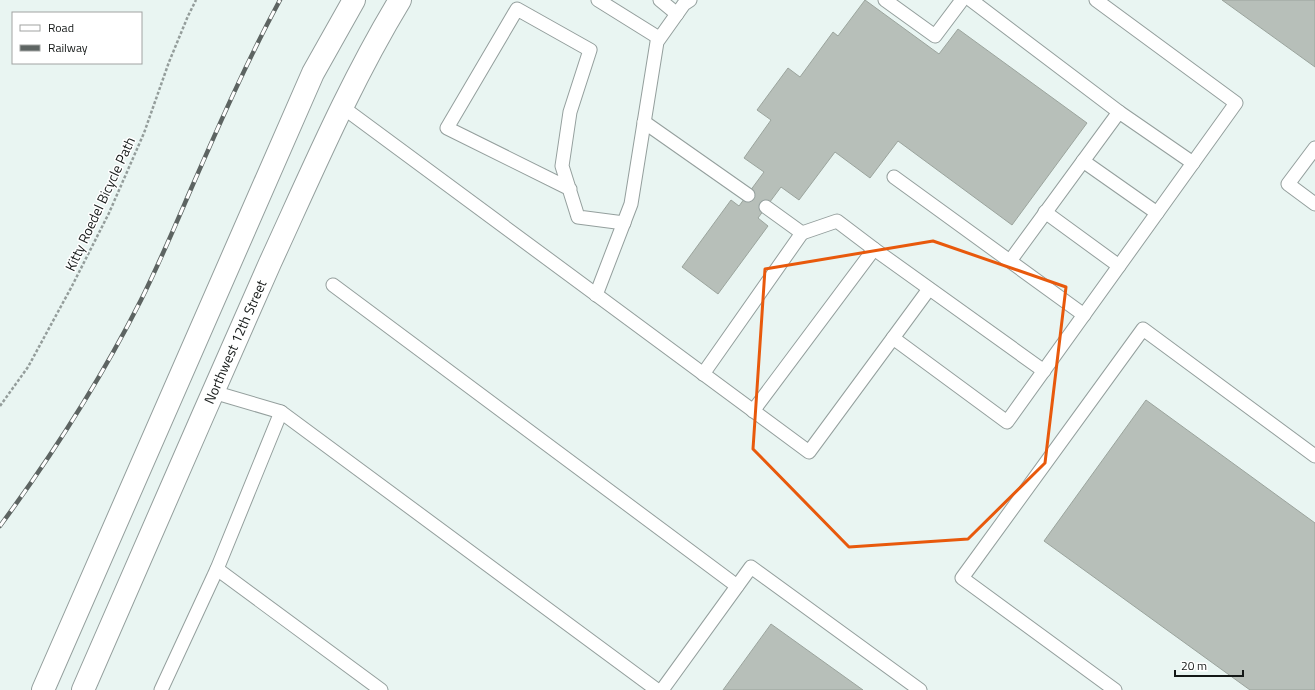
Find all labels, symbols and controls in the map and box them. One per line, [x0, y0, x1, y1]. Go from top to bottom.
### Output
legend [12, 12, 142, 64]
text: Road [48, 18, 74, 37]
text: Railway [48, 38, 88, 57]
street label: Kitty Roedel Bicycle Path [59, 133, 140, 274]
street label: Northwest 12th Street [198, 276, 271, 407]
scale bar [1175, 652, 1243, 678]
text: 20 m [1181, 656, 1207, 675]

